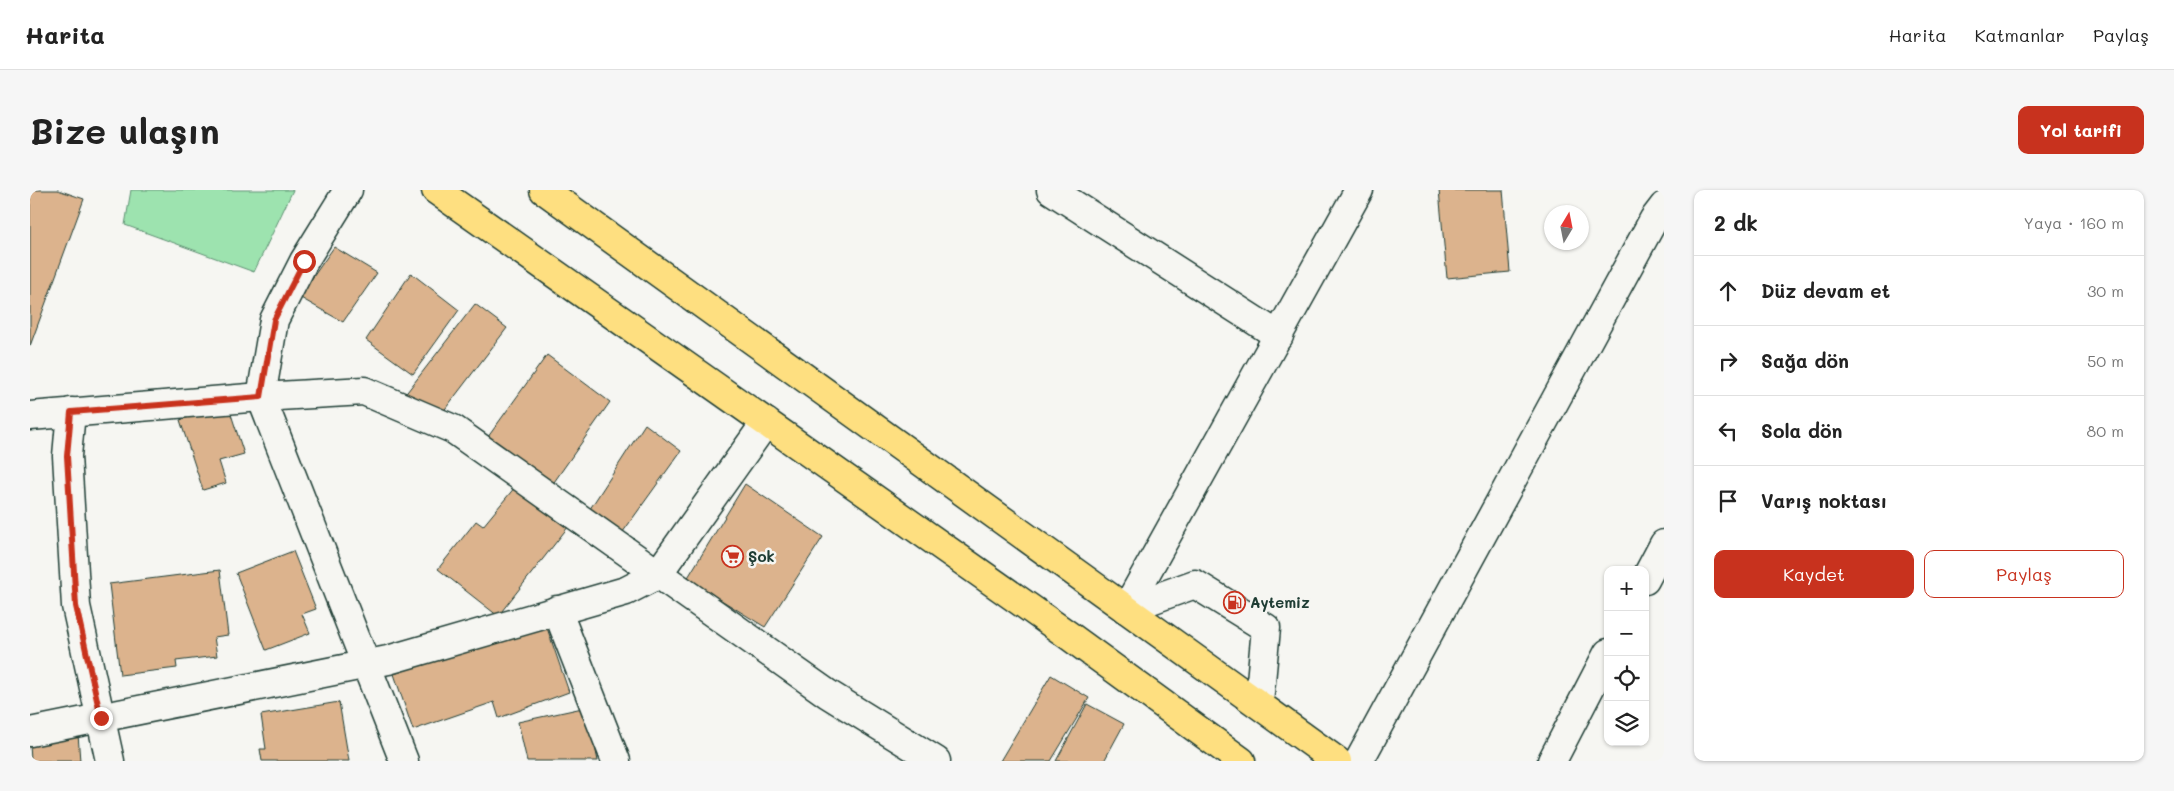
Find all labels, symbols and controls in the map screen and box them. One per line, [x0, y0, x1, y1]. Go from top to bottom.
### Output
text: Harita [25, 19, 105, 50]
text: Harita [1889, 23, 1947, 47]
text: Katmanlar [1975, 23, 2065, 47]
text: Paylaş [2093, 23, 2149, 47]
button: Yol tarifi [2018, 106, 2144, 154]
text: Bize ulaşın [30, 107, 220, 153]
north arrow [1544, 205, 1589, 250]
text: 2 dk [1714, 209, 1758, 236]
text: Yaya · 160 m [2023, 212, 2124, 233]
route start [293, 250, 316, 273]
icon: ahead [1714, 277, 1742, 305]
text: Düz devam et [1761, 278, 1890, 303]
text: 30 m [2087, 280, 2124, 301]
icon: right [1714, 347, 1742, 375]
text: Sağa dön [1761, 348, 1849, 373]
text: 50 m [2087, 350, 2124, 371]
icon: left [1714, 417, 1742, 445]
text: Sola dön [1761, 418, 1843, 443]
text: 80 m [2087, 420, 2124, 441]
icon: arrive [1714, 487, 1742, 515]
text: Varış noktası [1761, 488, 1887, 513]
supermarket icon: Şok [720, 544, 744, 568]
place label: Şok [748, 546, 775, 566]
button: Kaydet [1714, 550, 1914, 598]
button: Paylaş [1924, 550, 2124, 598]
map controls [1604, 566, 1649, 746]
button: + [1604, 566, 1649, 611]
fuel station icon: Aytemiz [1222, 590, 1246, 614]
place label: Aytemiz [1250, 592, 1310, 612]
button: − [1604, 611, 1649, 656]
button: locate [1604, 656, 1649, 701]
button: layers [1604, 701, 1649, 746]
route end [90, 707, 113, 730]

